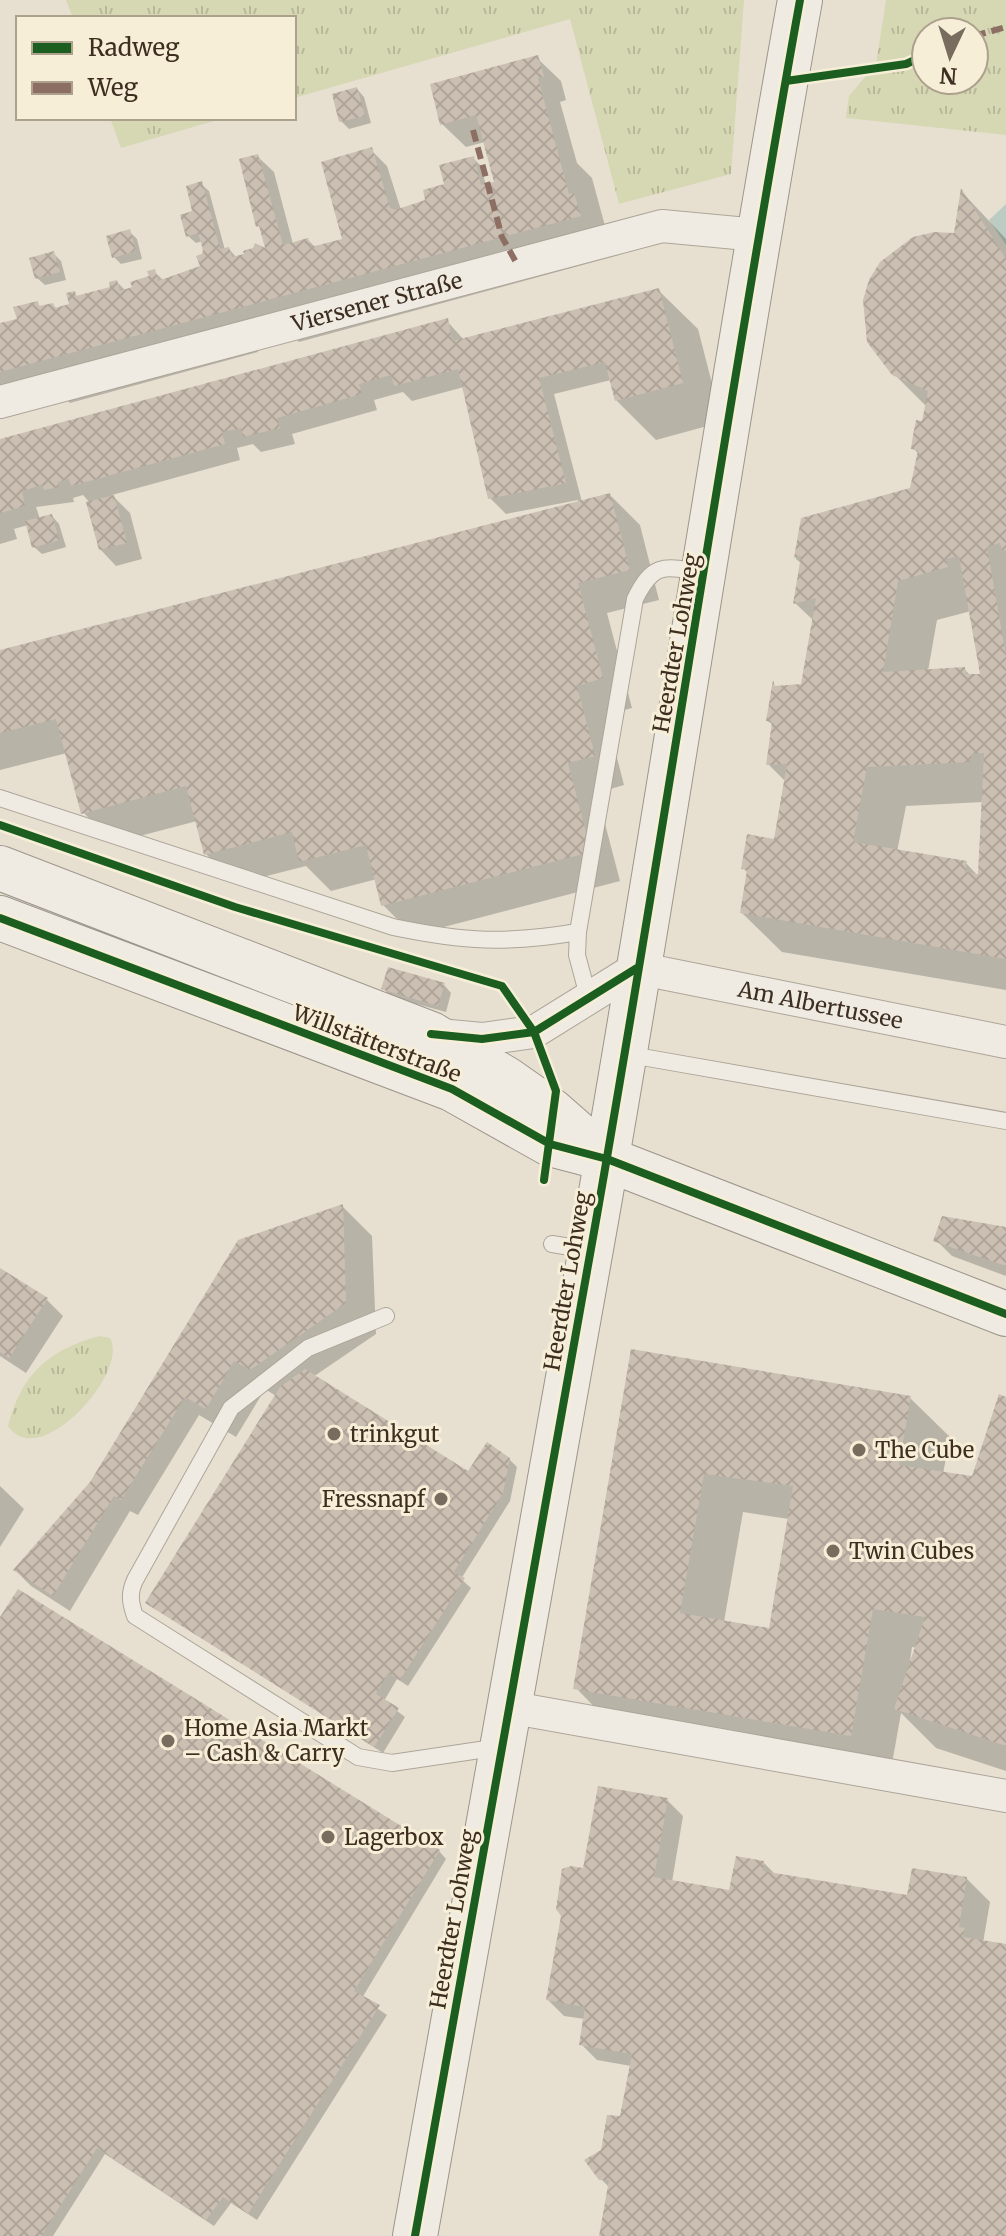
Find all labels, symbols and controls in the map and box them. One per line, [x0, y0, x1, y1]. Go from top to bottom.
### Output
legend [16, 16, 296, 120]
north arrow [910, 16, 990, 96]
text: Radweg [88, 32, 180, 63]
text: N [938, 61, 958, 91]
text: Weg [87, 72, 138, 103]
street label: Viersener Straße [288, 266, 465, 338]
street label: Heerdter Lohweg [646, 551, 706, 735]
street label: Am Albertussee [734, 974, 905, 1035]
street label: Willstätterstraße [288, 998, 465, 1088]
street label: Heerdter Lohweg [537, 1189, 597, 1373]
place label: trinkgut [350, 1420, 440, 1448]
marker: trinkgut [325, 1425, 343, 1443]
place label: The Cube [875, 1436, 974, 1464]
marker: The Cube [850, 1441, 868, 1459]
place label: Fressnapf [322, 1485, 427, 1513]
marker: Fressnapf [432, 1490, 450, 1508]
place label: Twin Cubes [849, 1537, 974, 1565]
marker: Twin Cubes [824, 1542, 842, 1560]
place label: Home Asia Markt – Cash & Carry [184, 1714, 369, 1767]
marker: Home Asia Markt – Cash & Carry [159, 1732, 177, 1750]
place label: Lagerbox [344, 1823, 443, 1851]
street label: Heerdter Lohweg [423, 1827, 483, 2011]
marker: Lagerbox [319, 1828, 337, 1846]

